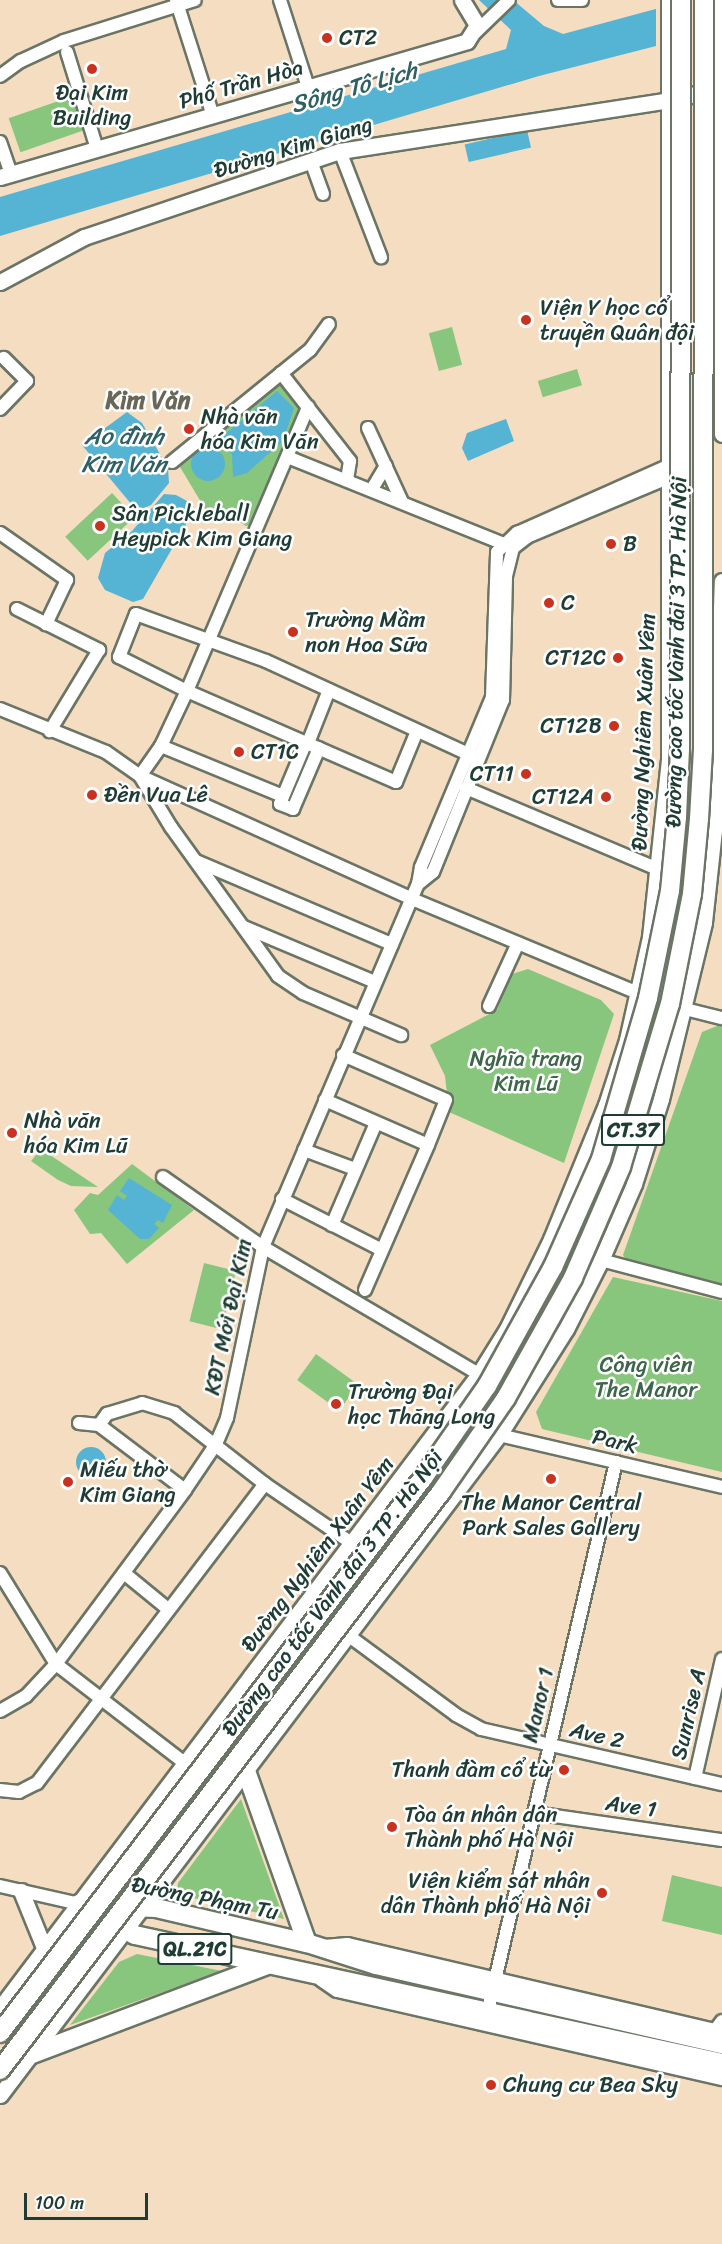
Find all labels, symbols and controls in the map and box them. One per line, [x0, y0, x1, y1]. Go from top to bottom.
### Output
place label: CT2 [339, 25, 377, 51]
marker: CT2 [320, 31, 334, 45]
street label: Phố Trần Hòa [176, 54, 306, 114]
water label: Sông Tô Lịch [287, 56, 421, 120]
marker: Đại Kim Building [85, 62, 99, 76]
place label: Đại Kim Building [53, 79, 131, 130]
street label: Đường Kim Giang [211, 110, 375, 184]
place label: Viện Y học cổ truyền Quân đội [540, 294, 694, 346]
marker: Viện Y học cổ truyền Quân đội [517, 311, 535, 329]
district label: Kim Văn [106, 387, 190, 415]
place label: Nhà văn hóa Kim Văn [201, 403, 317, 454]
marker: Nhà văn hóa Kim Văn [182, 422, 196, 436]
water label: Ao đình Kim Văn [82, 423, 166, 479]
street label: Đường cao tốc Vành đai 3 TP. Hà Nội [660, 476, 692, 828]
place label: Sân Pickleball Heypick Kim Giang [112, 500, 292, 552]
marker: Sân Pickleball Heypick Kim Giang [93, 519, 107, 533]
place label: B [623, 531, 637, 557]
marker: B [604, 537, 618, 551]
place label: C [561, 590, 575, 616]
marker: C [542, 596, 556, 610]
place label: Trường Mầm non Hoa Sữa [305, 606, 428, 658]
street label: Đường Nghiêm Xuân Yêm [626, 613, 660, 851]
marker: Trường Mầm non Hoa Sữa [286, 625, 300, 639]
place label: CT12C [545, 645, 606, 671]
marker: CT12C [611, 651, 625, 665]
place label: CT12B [540, 713, 602, 739]
marker: CT12B [607, 719, 621, 733]
place label: CT1C [251, 739, 299, 765]
marker: CT1C [232, 745, 246, 759]
place label: CT11 [470, 761, 514, 787]
marker: CT11 [519, 767, 533, 781]
place label: Đền Vua Lê [104, 782, 208, 808]
place label: CT12A [532, 784, 594, 810]
marker: Đền Vua Lê [85, 788, 99, 802]
marker: CT12A [599, 790, 613, 804]
park label: Nghĩa trang Kim Lũ [469, 1045, 583, 1096]
place label: Nhà văn hóa Kim Lũ [24, 1107, 127, 1158]
road number: CT.37 [600, 1112, 666, 1148]
marker: Nhà văn hóa Kim Lũ [5, 1126, 19, 1140]
street label: KĐT Mới Đại Kim [199, 1237, 257, 1397]
park label: Công viên The Manor [595, 1351, 697, 1402]
place label: Trường Đại học Thăng Long [348, 1378, 495, 1430]
marker: Trường Đại học Thăng Long [329, 1397, 343, 1411]
street label: Park [590, 1423, 640, 1459]
street label: Đường cao tốc Vành đai 3 TP. Hà Nội [216, 1445, 448, 1741]
street label: Đường Nghiêm Xuân Yêm [235, 1451, 399, 1657]
place label: Miếu thờ Kim Giang [80, 1456, 176, 1508]
marker: The Manor Central Park Sales Gallery [544, 1472, 558, 1486]
marker: Miếu thờ Kim Giang [61, 1475, 75, 1489]
place label: The Manor Central Park Sales Gallery [461, 1489, 641, 1540]
street label: Manor 1 [517, 1665, 559, 1745]
street label: Sunrise A [665, 1666, 711, 1762]
street label: Ave 2 [568, 1716, 626, 1754]
place label: Thanh đàm cổ từ [392, 1757, 552, 1783]
marker: Thanh đàm cổ từ [557, 1763, 571, 1777]
street label: Ave 1 [604, 1789, 658, 1823]
place label: Tòa án nhân dân Thành phố Hà Nội [404, 1801, 573, 1852]
marker: Tòa án nhân dân Thành phố Hà Nội [385, 1820, 399, 1834]
place label: Viện kiểm sát nhân dân Thành phố Hà Nội [381, 1867, 590, 1918]
street label: Đường Phạm Tu [129, 1871, 281, 1925]
marker: Viện kiểm sát nhân dân Thành phố Hà Nội [595, 1886, 609, 1900]
road number: QL.21C [156, 1931, 234, 1967]
place label: Chung cư Bea Sky [503, 2072, 678, 2098]
marker: Chung cư Bea Sky [484, 2078, 498, 2092]
scale bar [27, 2181, 152, 2219]
text: 100 m [35, 2187, 84, 2219]

